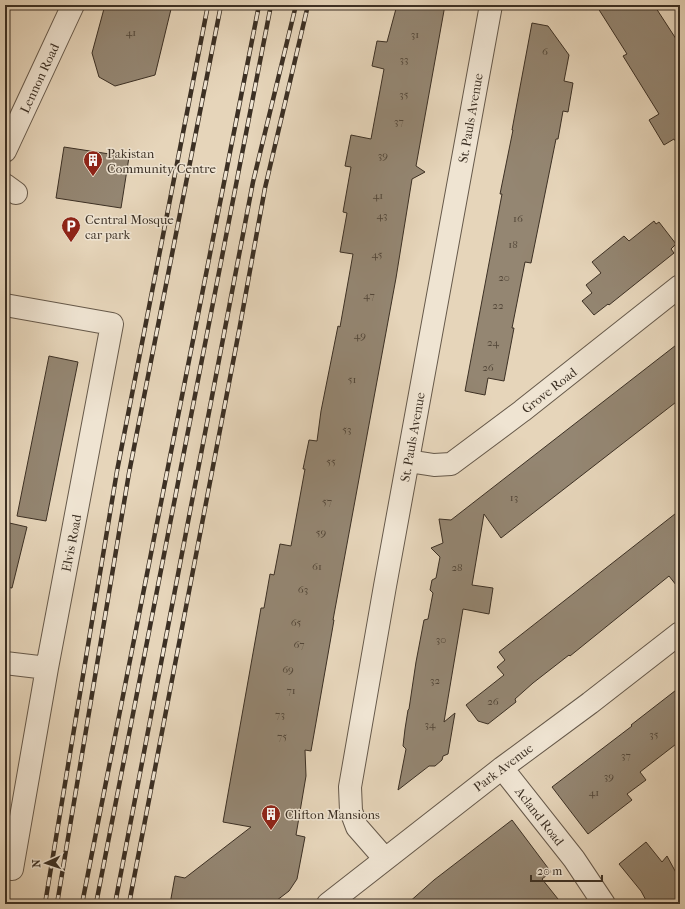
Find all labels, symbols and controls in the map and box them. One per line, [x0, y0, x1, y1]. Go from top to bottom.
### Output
house number: 41 [126, 26, 136, 39]
house number: 31 [411, 28, 419, 41]
street label: Lennon Road [17, 40, 63, 115]
house number: 6 [542, 45, 548, 58]
house number: 33 [399, 53, 409, 66]
street label: St. Pauls Avenue [455, 72, 486, 164]
house number: 35 [399, 88, 409, 101]
house number: 37 [394, 115, 404, 128]
place label: Pakistan Community Centre [107, 146, 217, 176]
building icon: Pakistan Community Centre [82, 149, 104, 177]
house number: 39 [378, 149, 388, 162]
house number: 41 [373, 189, 383, 202]
house number: 43 [376, 209, 388, 222]
place label: Central Mosque car park [85, 212, 174, 242]
house number: 16 [513, 212, 523, 225]
parking icon: Central Mosque car park [60, 215, 82, 243]
house number: 18 [508, 238, 518, 251]
house number: 45 [372, 248, 383, 261]
house number: 20 [498, 271, 510, 284]
house number: 47 [363, 289, 375, 302]
house number: 22 [492, 299, 504, 312]
house number: 49 [354, 329, 366, 342]
house number: 24 [487, 336, 500, 349]
house number: 26 [482, 361, 494, 374]
street label: Grove Road [519, 364, 580, 416]
house number: 51 [348, 373, 356, 386]
street label: St. Pauls Avenue [397, 391, 428, 483]
house number: 53 [342, 423, 352, 436]
house number: 55 [326, 455, 336, 468]
house number: 13 [510, 491, 518, 504]
house number: 57 [322, 495, 332, 508]
street label: Elvis Road [59, 512, 85, 573]
house number: 59 [316, 526, 326, 539]
house number: 61 [312, 560, 322, 573]
house number: 28 [451, 561, 463, 574]
house number: 63 [298, 583, 308, 596]
house number: 65 [291, 616, 302, 629]
house number: 30 [436, 633, 446, 646]
house number: 67 [293, 638, 305, 651]
house number: 69 [282, 663, 294, 676]
house number: 32 [430, 674, 440, 687]
house number: 71 [286, 684, 296, 697]
house number: 26 [487, 695, 499, 708]
house number: 73 [275, 708, 285, 721]
house number: 34 [424, 718, 436, 731]
house number: 35 [649, 728, 659, 741]
house number: 75 [277, 730, 287, 743]
street label: Park Avenue [471, 740, 536, 795]
house number: 37 [621, 749, 631, 762]
house number: 39 [604, 770, 614, 783]
street label: Acland Road [512, 783, 568, 849]
house number: 41 [589, 786, 599, 799]
building icon: Clifton Mansions [260, 803, 282, 831]
place label: Clifton Mansions [285, 807, 380, 822]
north arrow [26, 843, 66, 883]
scale bar [531, 857, 602, 883]
text: N [30, 858, 43, 868]
text: 20 m [537, 864, 562, 878]

